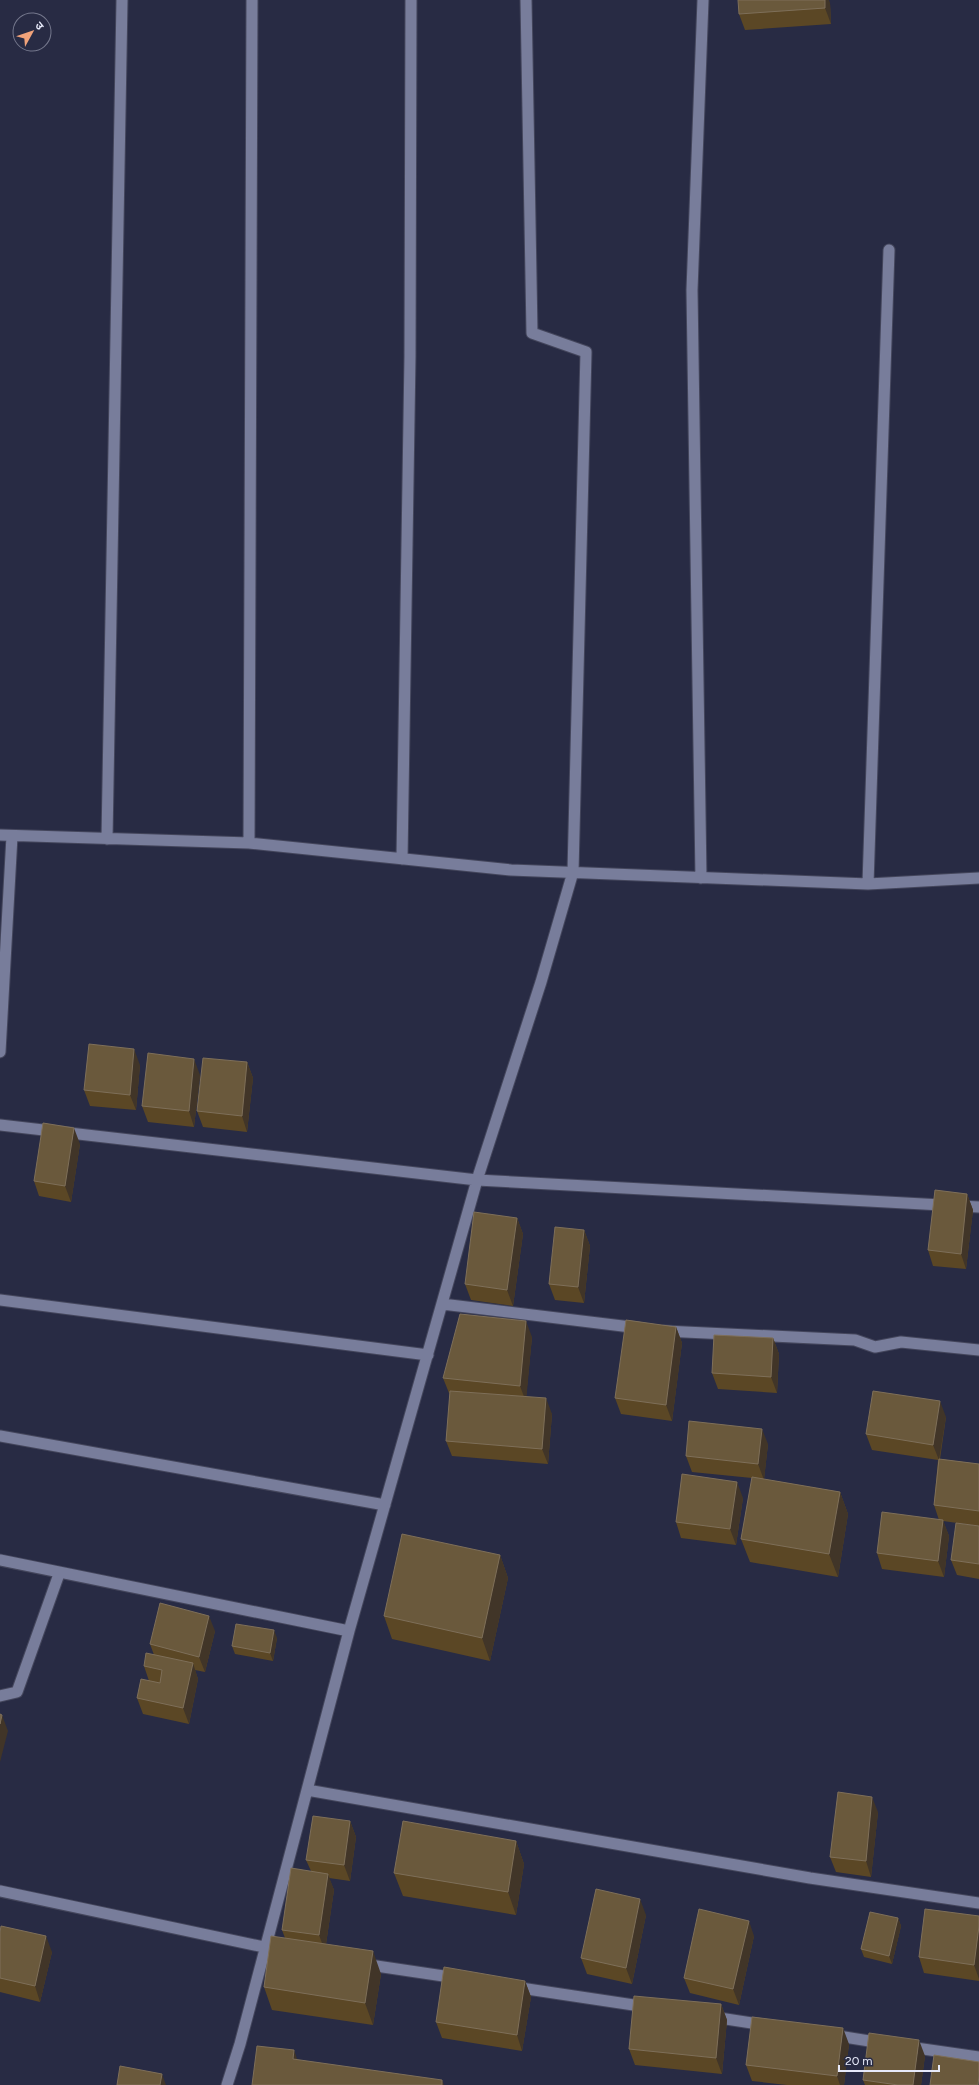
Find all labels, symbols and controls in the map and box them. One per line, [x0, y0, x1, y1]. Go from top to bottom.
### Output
north arrow [12, 12, 52, 52]
text: उ [32, 19, 47, 33]
scale bar [839, 2047, 939, 2073]
text: 20 m [845, 2054, 873, 2068]

